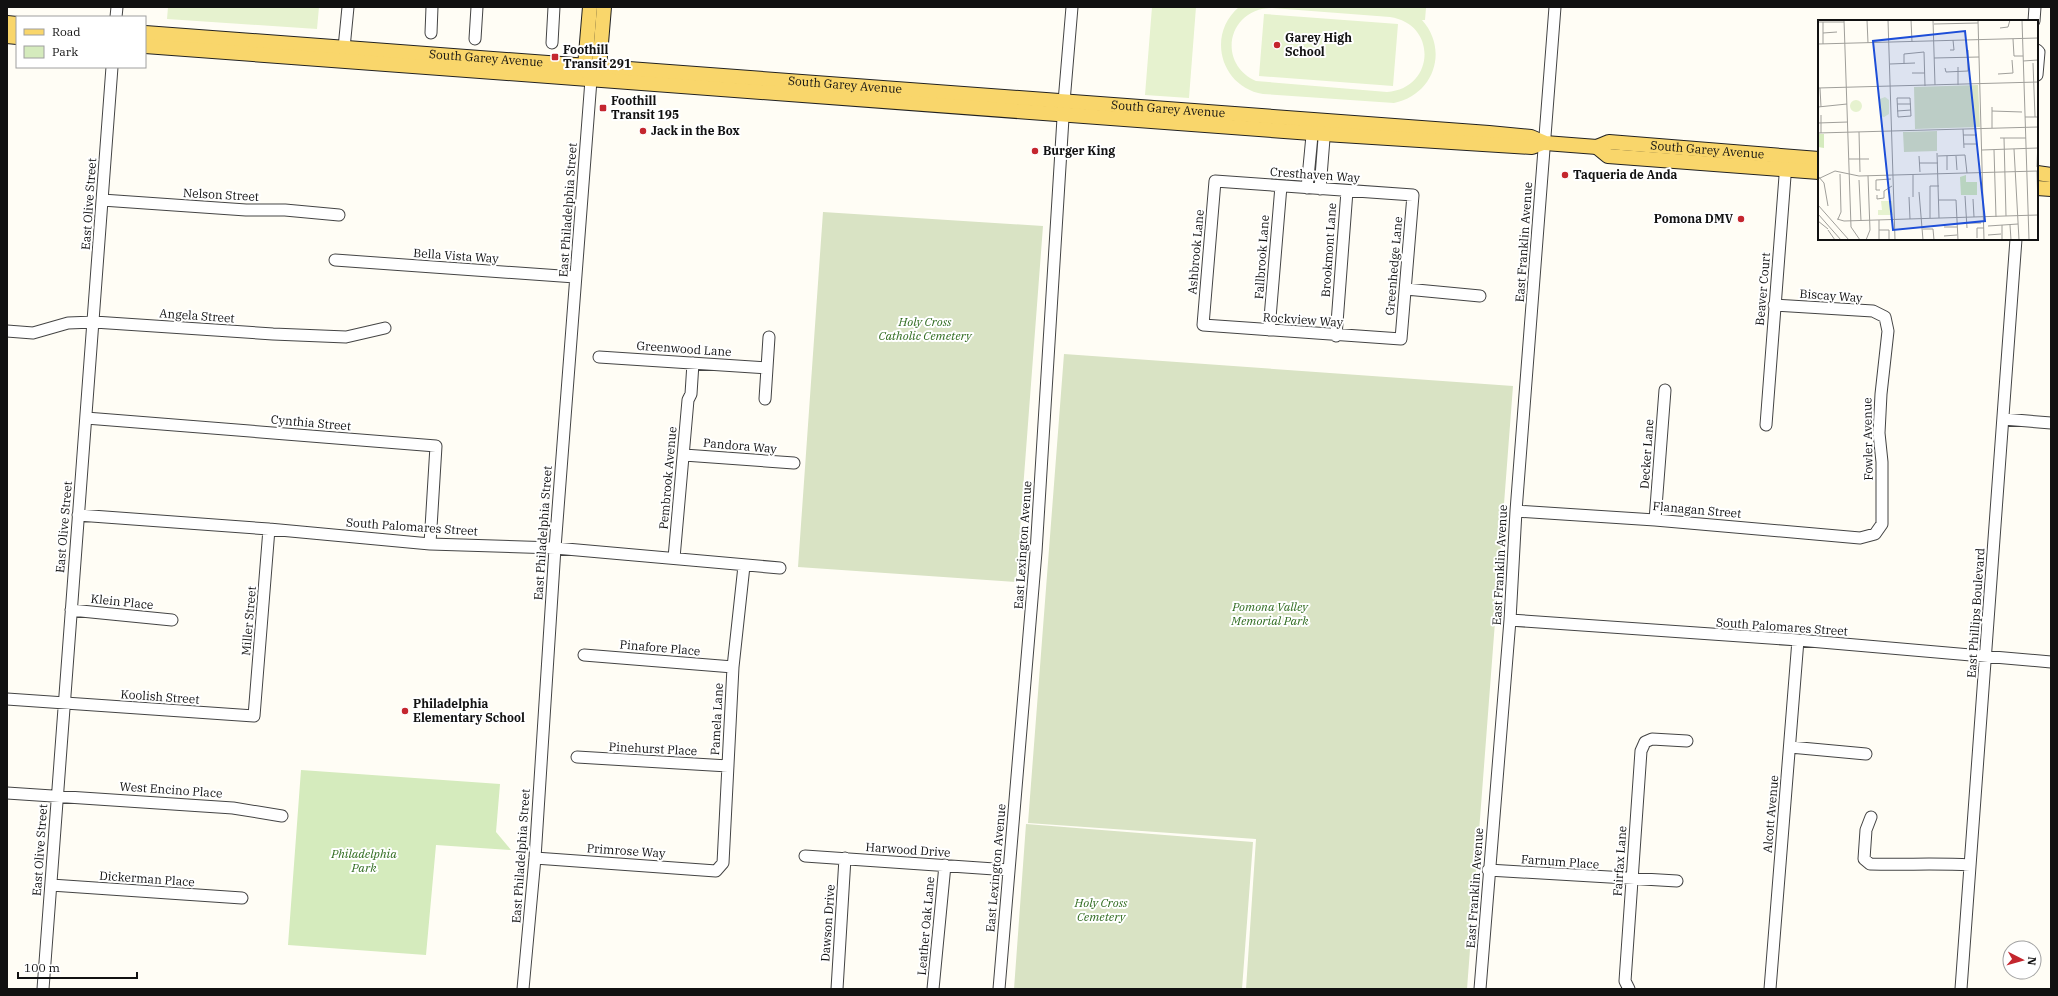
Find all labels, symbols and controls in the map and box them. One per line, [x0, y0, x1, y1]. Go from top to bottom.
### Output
legend [16, 16, 146, 68]
inset map [1818, 20, 2038, 240]
text: Road [52, 24, 81, 39]
place label: Garey High School [1285, 30, 1352, 59]
marker: Garey High School [1272, 40, 1282, 50]
place label: Foothill Transit 291 [563, 42, 631, 71]
text: Park [52, 44, 78, 59]
street label: South Garey Avenue [429, 46, 544, 70]
marker: Foothill Transit 291 [550, 52, 560, 62]
street label: South Garey Avenue [788, 73, 903, 96]
place label: Foothill Transit 195 [611, 93, 679, 122]
street label: South Garey Avenue [1111, 97, 1226, 120]
marker: Foothill Transit 195 [598, 103, 608, 113]
place label: Jack in the Box [651, 123, 740, 138]
marker: Jack in the Box [638, 126, 648, 136]
street label: South Garey Avenue [1650, 137, 1765, 162]
street label: East Philadelphia Street [555, 142, 580, 278]
place label: Burger King [1043, 143, 1115, 158]
marker: Burger King [1030, 146, 1040, 156]
street label: East Olive Street [78, 157, 99, 250]
street label: Cresthaven Way [1270, 164, 1361, 185]
place label: Taqueria de Anda [1573, 167, 1678, 182]
marker: Taqueria de Anda [1560, 170, 1570, 180]
street label: East Franklin Avenue [1512, 181, 1535, 303]
street label: Nelson Street [183, 185, 259, 204]
street label: Brookmont Lane [1318, 202, 1339, 298]
street label: Ashbrook Lane [1184, 209, 1207, 295]
place label: Pomona DMV [1654, 211, 1734, 226]
street label: Fallbrook Lane [1251, 214, 1272, 300]
marker: Pomona DMV [1736, 214, 1746, 224]
street label: Greenhedge Lane [1382, 216, 1405, 316]
street label: Bella Vista Way [413, 245, 500, 266]
street label: Beaver Court [1752, 252, 1773, 326]
street label: Biscay Way [1799, 286, 1864, 305]
street label: Angela Street [159, 305, 235, 326]
street label: Rockview Way [1262, 309, 1344, 330]
park label: Holy Cross Catholic Cemetery [878, 314, 973, 343]
street label: Greenwood Lane [636, 338, 732, 359]
street label: Fowler Avenue [1859, 397, 1876, 481]
street label: Cynthia Street [270, 412, 352, 433]
street label: Decker Lane [1637, 418, 1656, 490]
street label: Pembrook Avenue [656, 426, 679, 530]
street label: Pandora Way [703, 435, 778, 456]
street label: East Philadelphia Street [530, 465, 555, 601]
street label: East Olive Street [52, 480, 75, 574]
street label: East Lexington Avenue [1011, 480, 1034, 610]
street label: Flanagan Street [1652, 498, 1742, 521]
street label: East Franklin Avenue [1489, 504, 1510, 626]
street label: South Palomares Street [346, 514, 478, 539]
street label: East Phillips Boulevard [1963, 547, 1988, 679]
street label: Miller Street [238, 586, 259, 656]
street label: Klein Place [90, 591, 154, 612]
park label: Pomona Valley Memorial Park [1230, 599, 1309, 628]
street label: South Palomares Street [1716, 614, 1848, 639]
street label: Pinafore Place [619, 637, 701, 659]
street label: Pamela Lane [707, 682, 726, 756]
street label: Koolish Street [120, 686, 200, 707]
place label: Philadelphia Elementary School [413, 696, 525, 725]
marker: Philadelphia Elementary School [400, 706, 410, 716]
street label: Pinehurst Place [608, 739, 698, 758]
street label: Alcott Avenue [1760, 775, 1781, 853]
street label: West Encino Place [119, 778, 223, 801]
street label: East Philadelphia Street [508, 788, 533, 924]
street label: East Olive Street [29, 803, 50, 896]
street label: East Lexington Avenue [982, 803, 1009, 933]
street label: Fairfax Lane [1610, 825, 1629, 897]
street label: East Franklin Avenue [1463, 827, 1486, 949]
street label: Harwood Drive [865, 839, 951, 860]
street label: Primrose Way [586, 840, 666, 861]
park label: Philadelphia Park [330, 846, 397, 875]
street label: Farnum Place [1520, 851, 1600, 872]
street label: Dickerman Place [99, 868, 195, 889]
street label: Leather Oak Lane [914, 876, 937, 976]
street label: Dawson Drive [817, 884, 838, 962]
park label: Holy Cross Cemetery [1074, 895, 1128, 924]
north arrow [2002, 940, 2042, 980]
scale bar [18, 954, 137, 980]
text: N [2024, 956, 2039, 966]
text: 100 m [24, 960, 60, 975]

